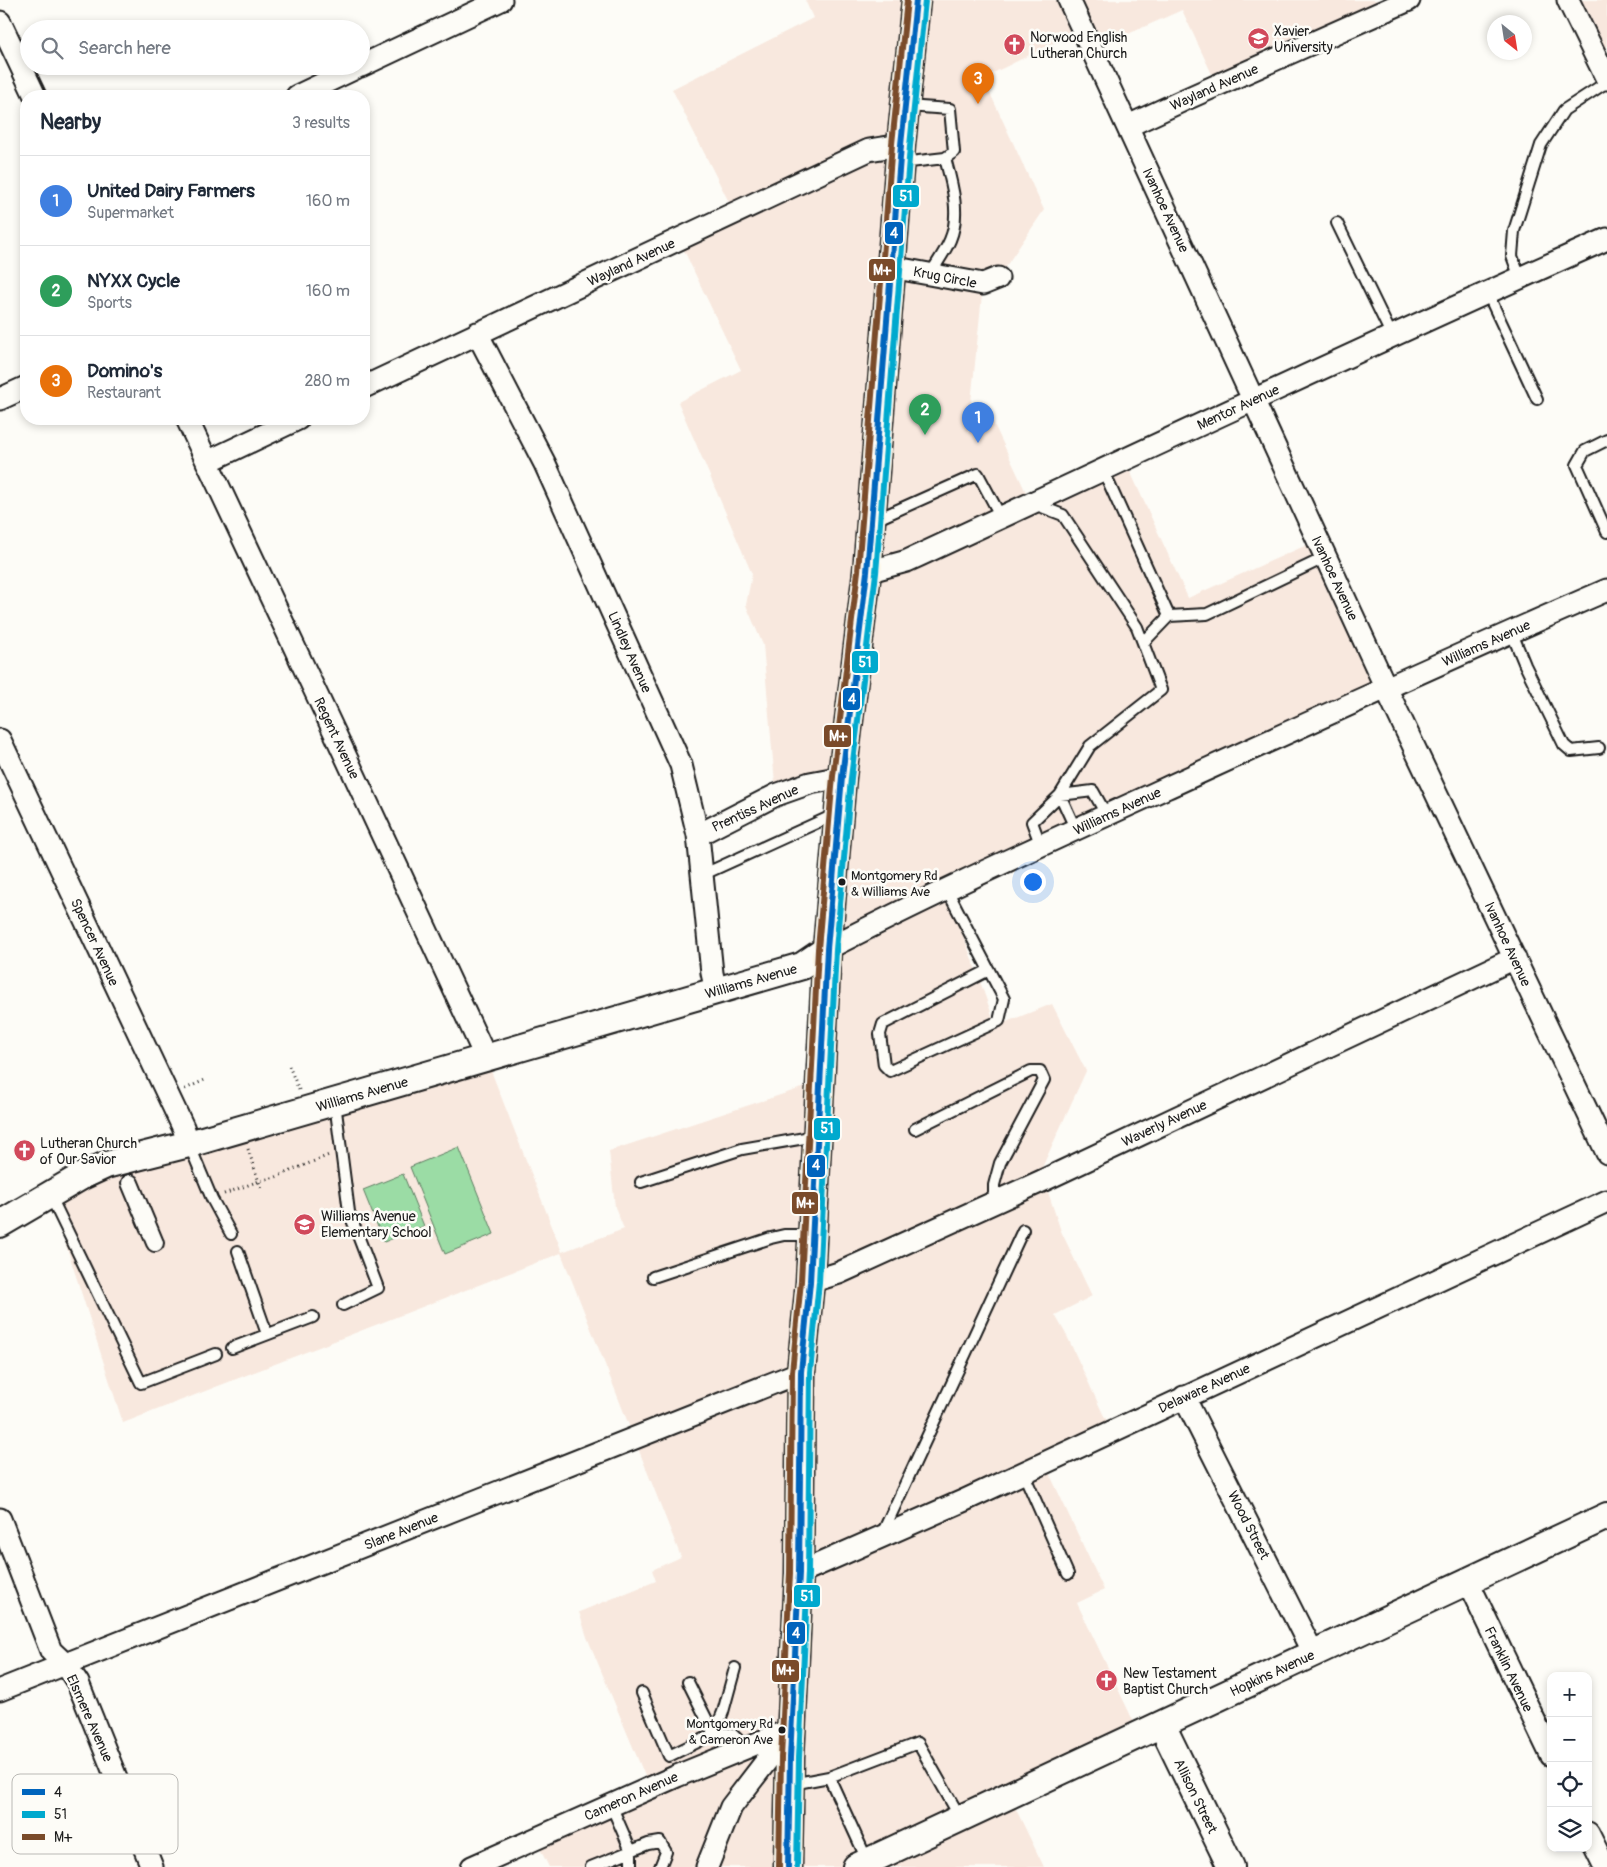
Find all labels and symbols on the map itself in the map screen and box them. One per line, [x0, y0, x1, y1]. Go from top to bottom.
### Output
north arrow [1487, 15, 1532, 60]
place label: Xavier University [1274, 23, 1333, 56]
school or university icon: Xavier University [1246, 27, 1270, 51]
place label: Norwood English Lutheran Church [1030, 29, 1127, 62]
church icon: Norwood English Lutheran Church [1002, 33, 1026, 57]
street label: Wayland Avenue [1167, 60, 1261, 114]
pin: 3 [962, 63, 994, 104]
street label: Ivanhoe Avenue [1139, 165, 1193, 255]
line badge: 51 [892, 184, 920, 208]
text: 51 [899, 188, 913, 205]
line badge: 4 [884, 221, 904, 245]
text: 4 [890, 225, 899, 242]
street label: Wayland Avenue [585, 235, 678, 290]
line badge: M+ [868, 258, 896, 282]
text: M+ [873, 262, 892, 279]
street label: Krug Circle [912, 263, 978, 292]
street label: Mentor Avenue [1194, 381, 1282, 434]
pin: 2 [909, 394, 941, 435]
pin: 1 [962, 402, 994, 443]
street label: Ivanhoe Avenue [1308, 533, 1362, 623]
street label: Lindley Avenue [604, 609, 655, 696]
street label: Williams Avenue [1439, 616, 1533, 670]
line badge: 51 [851, 650, 879, 674]
text: 51 [858, 654, 872, 671]
line badge: 4 [842, 687, 861, 711]
text: 4 [848, 691, 857, 708]
street label: Regent Avenue [310, 695, 363, 782]
line badge: M+ [823, 724, 852, 748]
text: M+ [829, 728, 848, 745]
street label: Prentiss Avenue [709, 781, 801, 836]
street label: Williams Avenue [1071, 784, 1164, 839]
place label: Montgomery Rd & Williams Ave [851, 868, 938, 900]
your location [1020, 869, 1046, 895]
marker: Montgomery Rd & Williams Ave [837, 877, 847, 887]
street label: Spencer Avenue [67, 896, 122, 989]
street label: Ivanhoe Avenue [1481, 899, 1535, 989]
street label: Williams Avenue [703, 960, 799, 1003]
street label: Williams Avenue [314, 1073, 410, 1116]
street label: Waverly Avenue [1119, 1096, 1210, 1151]
line badge: 51 [813, 1117, 841, 1141]
text: 51 [820, 1120, 834, 1137]
place label: Lutheran Church of Our Savior [40, 1135, 137, 1168]
church icon: Lutheran Church of Our Savior [12, 1139, 36, 1163]
line badge: 4 [806, 1154, 826, 1178]
text: 4 [812, 1157, 821, 1174]
line badge: M+ [791, 1191, 819, 1215]
text: M+ [796, 1195, 815, 1212]
place label: Williams Avenue Elementary School [321, 1208, 432, 1241]
school or university icon: Williams Avenue Elementary School [293, 1212, 317, 1236]
street label: Delaware Avenue [1156, 1360, 1253, 1417]
street label: Wood Street [1224, 1488, 1273, 1563]
street label: Slane Avenue [362, 1509, 441, 1554]
line badge: 51 [793, 1584, 821, 1608]
text: 51 [800, 1588, 814, 1605]
line badge: 4 [786, 1621, 806, 1645]
street label: Franklin Avenue [1481, 1624, 1537, 1715]
text: 4 [792, 1625, 801, 1642]
street label: Hopkins Avenue [1227, 1646, 1317, 1700]
line badge: M+ [771, 1659, 800, 1683]
text: M+ [776, 1662, 795, 1679]
place label: New Testament Baptist Church [1123, 1665, 1217, 1698]
church icon: New Testament Baptist Church [1095, 1669, 1119, 1693]
street label: Elsmere Avenue [63, 1672, 116, 1765]
place label: Montgomery Rd & Cameron Ave [686, 1716, 774, 1748]
marker: Montgomery Rd & Cameron Ave [777, 1725, 787, 1735]
street label: Allison Street [1170, 1756, 1221, 1837]
street label: Cameron Avenue [582, 1768, 681, 1825]
legend [12, 1774, 178, 1854]
text: 4 [54, 1784, 62, 1801]
text: 51 [54, 1806, 67, 1823]
text: M+ [54, 1829, 73, 1846]

